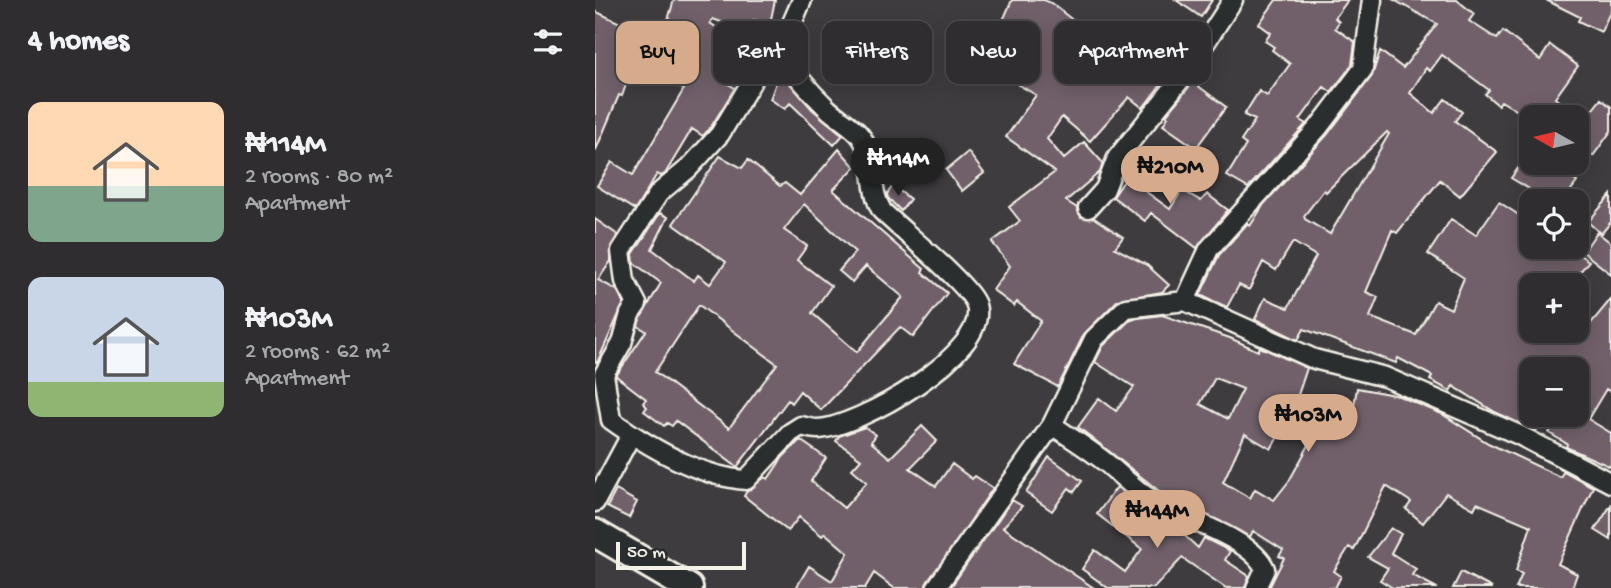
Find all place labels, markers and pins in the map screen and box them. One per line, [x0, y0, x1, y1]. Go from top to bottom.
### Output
pin: ₦114M [849, 138, 947, 198]
pin: ₦210M [1121, 146, 1219, 206]
pin: ₦103M [1259, 394, 1357, 454]
pin: ₦144M [1108, 490, 1206, 550]

